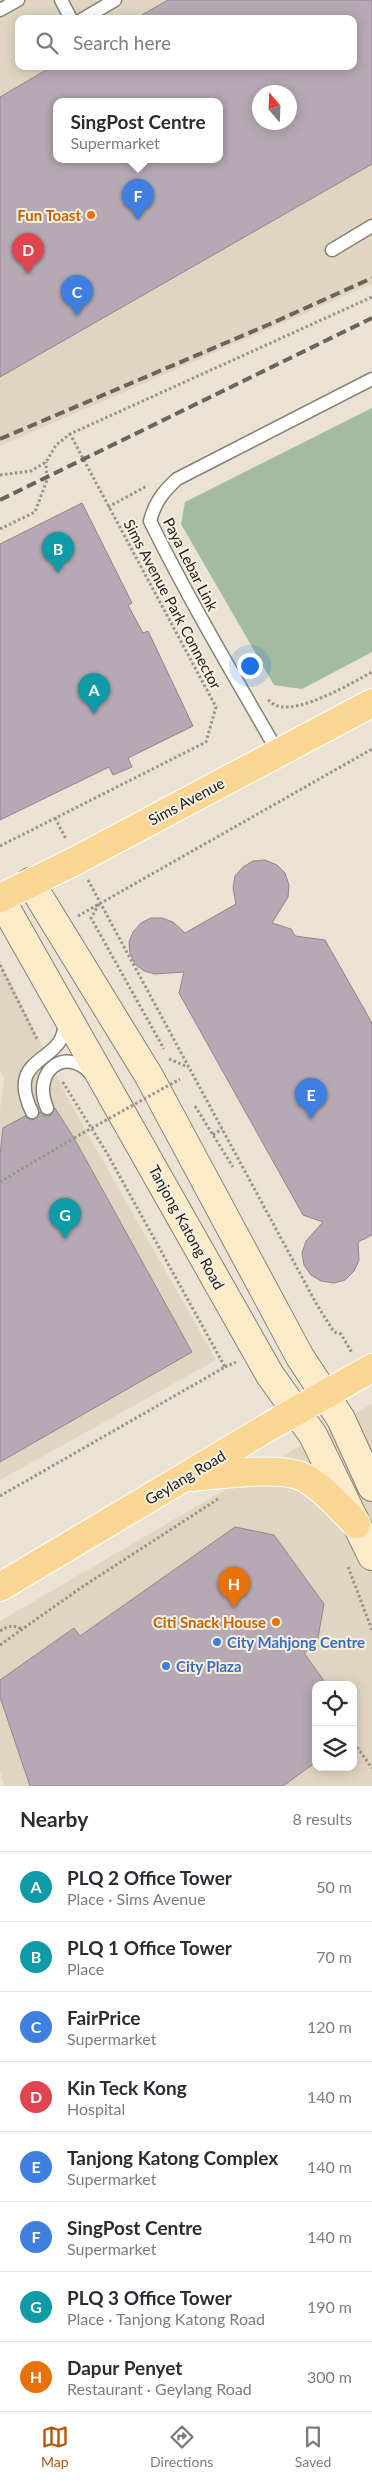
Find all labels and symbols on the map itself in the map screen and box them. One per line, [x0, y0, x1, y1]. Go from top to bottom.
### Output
north arrow [252, 85, 297, 130]
pin: F [122, 179, 154, 220]
place label: Fun Toast [17, 206, 81, 224]
marker: Fun Toast [85, 209, 97, 221]
pin: D [12, 233, 44, 274]
pin: C [61, 275, 93, 316]
street label: Paya Lebar Link [160, 514, 222, 614]
street label: Sims Avenue Park Connector [120, 516, 226, 693]
pin: B [42, 532, 74, 573]
your location [237, 653, 263, 679]
pin: A [78, 673, 110, 714]
street label: Sims Avenue [145, 773, 227, 829]
pin: E [295, 1078, 327, 1119]
street label: Tanjong Katong Road [145, 1162, 229, 1292]
pin: G [49, 1198, 81, 1239]
street label: Geylang Road [142, 1446, 228, 1508]
pin: H [218, 1567, 250, 1608]
place label: Citi Snack House [153, 1613, 266, 1631]
marker: Citi Snack House [270, 1616, 282, 1628]
place label: City Mahjong Centre [227, 1633, 365, 1651]
marker: City Mahjong Centre [211, 1636, 223, 1648]
place label: City Plaza [176, 1657, 242, 1675]
marker: City Plaza [160, 1660, 172, 1672]

